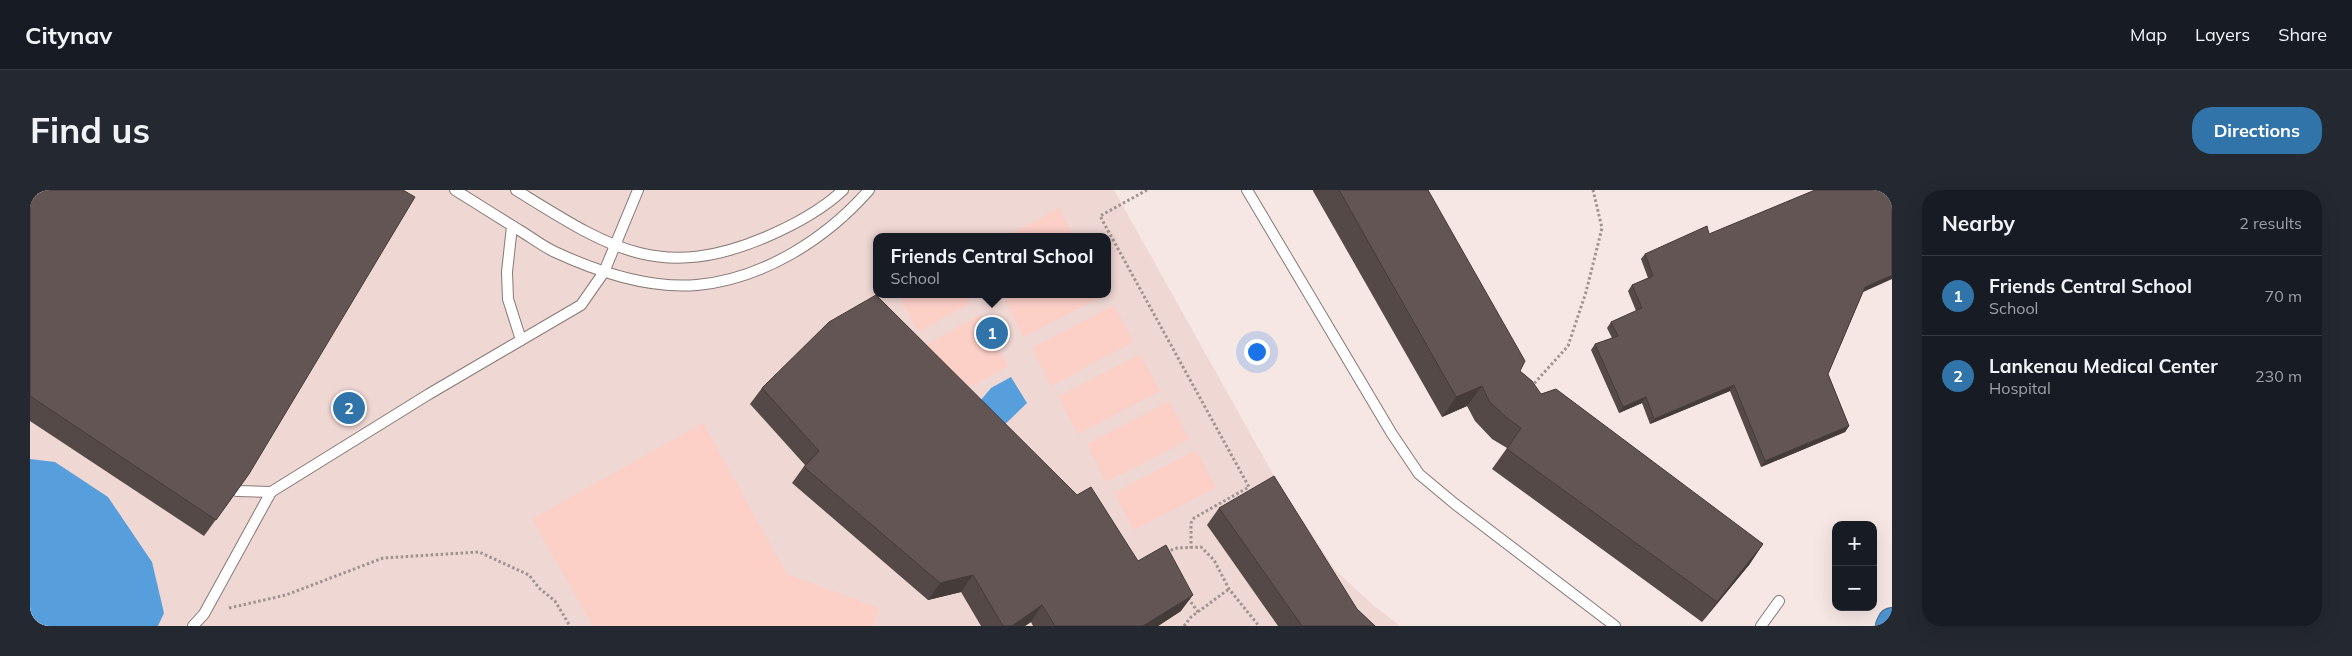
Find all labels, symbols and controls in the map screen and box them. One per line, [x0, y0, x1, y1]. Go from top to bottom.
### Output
text: Citynav [25, 20, 112, 50]
text: Map [2130, 23, 2167, 46]
text: Layers [2195, 23, 2250, 46]
text: Share [2278, 23, 2327, 46]
button: Directions [2192, 107, 2322, 154]
text: Find us [30, 108, 150, 152]
text: Nearby [1942, 210, 2015, 236]
text: 2 results [2239, 213, 2302, 233]
popup [873, 233, 1111, 298]
text: Friends Central School [891, 244, 1093, 268]
text: School [891, 268, 940, 288]
text: Friends Central School [1989, 274, 2192, 298]
text: 1 [1953, 286, 1963, 306]
text: 70 m [2265, 286, 2302, 306]
text: School [1989, 298, 2038, 318]
pin: 1 [976, 314, 1008, 352]
your location [1244, 339, 1270, 365]
text: Lankenau Medical Center [1989, 354, 2218, 378]
text: 2 [1953, 366, 1963, 386]
text: 230 m [2255, 366, 2302, 386]
text: Hospital [1989, 378, 2051, 398]
pin: 2 [333, 389, 365, 427]
map controls [1832, 521, 1877, 611]
button: + [1832, 521, 1877, 566]
button: − [1832, 566, 1877, 611]

